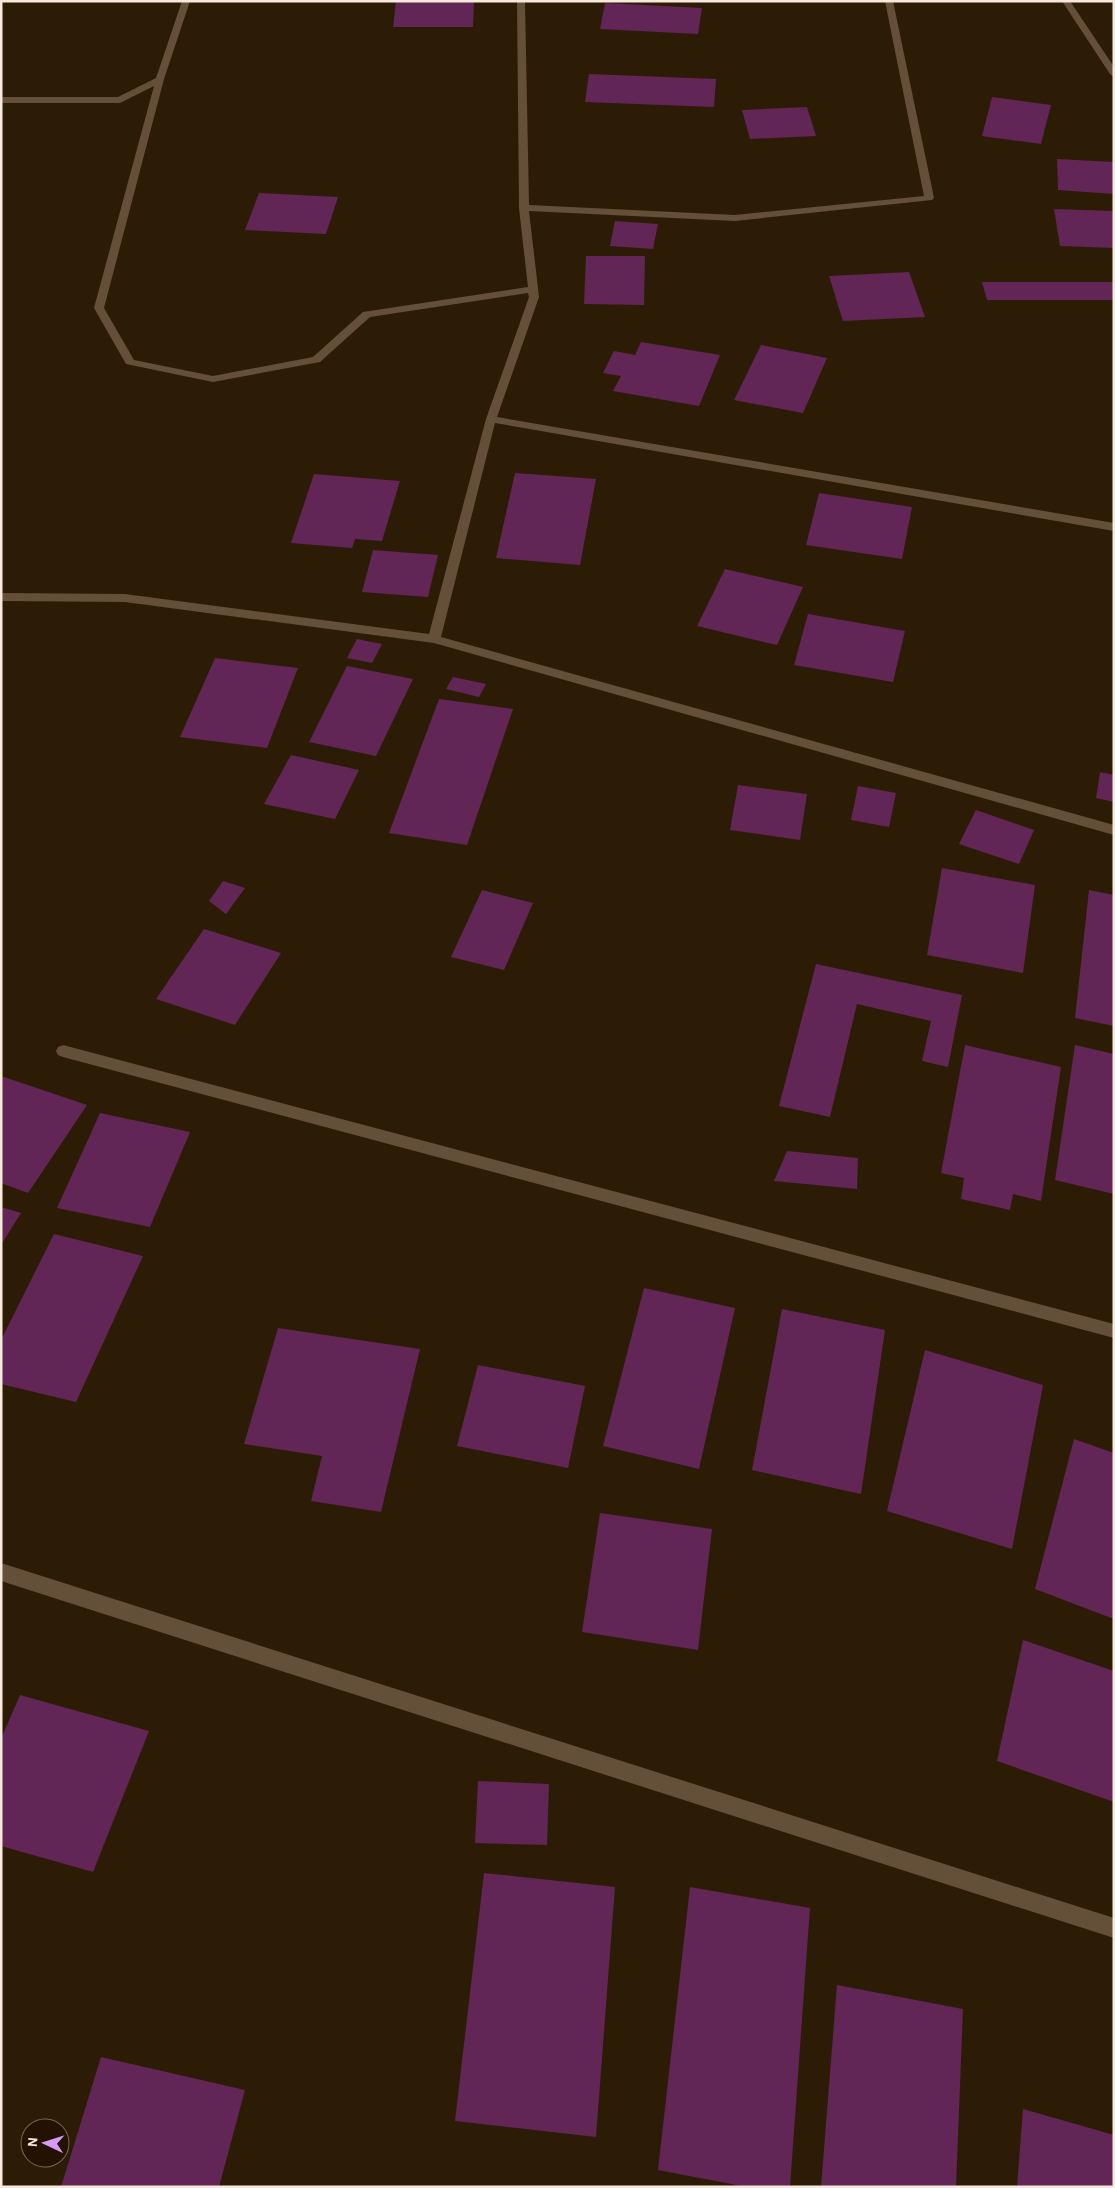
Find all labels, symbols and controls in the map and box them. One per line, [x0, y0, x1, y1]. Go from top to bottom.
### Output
north arrow [20, 2118, 70, 2168]
text: N [26, 2137, 40, 2148]

